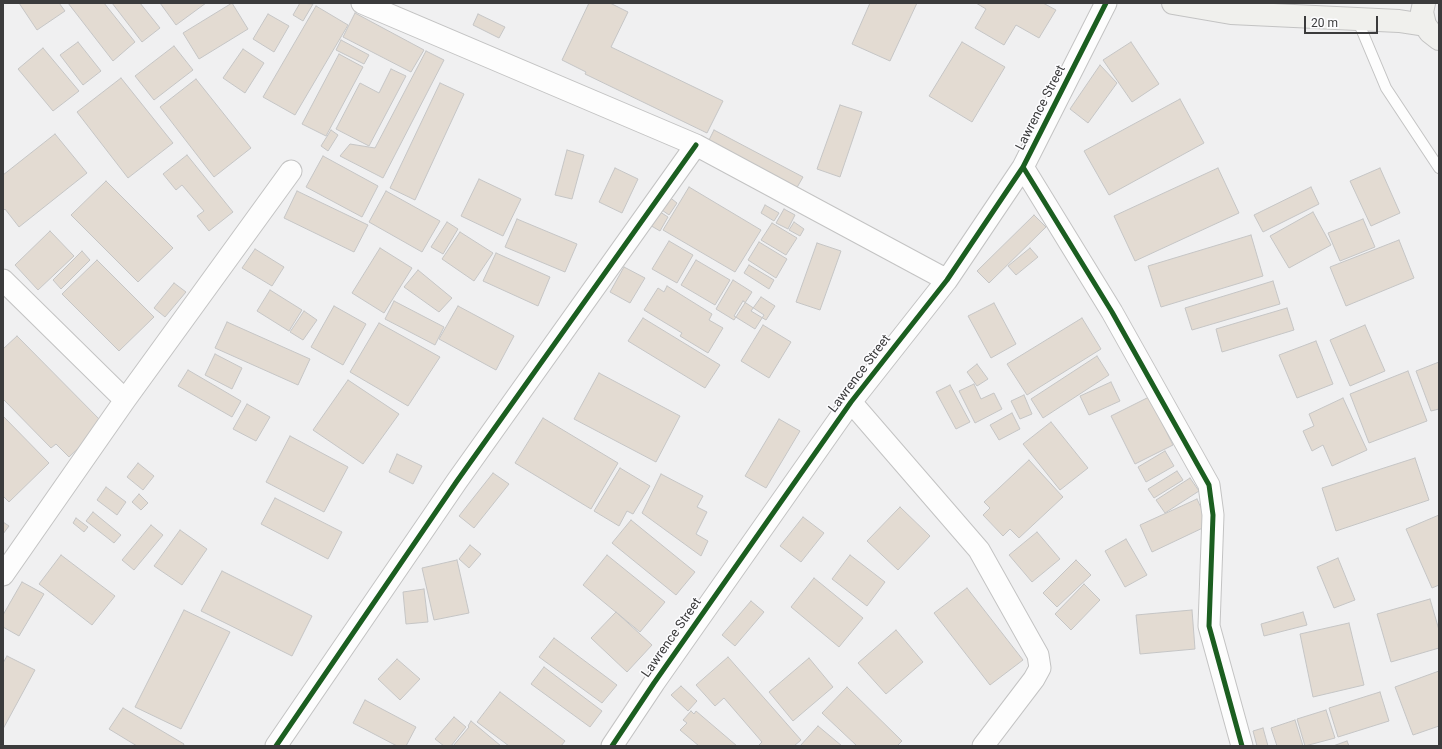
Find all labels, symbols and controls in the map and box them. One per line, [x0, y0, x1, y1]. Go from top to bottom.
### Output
scale bar [1306, 8, 1380, 34]
text: 20 m [1311, 16, 1338, 30]
street label: Lawrence Street [1013, 63, 1069, 153]
street label: Lawrence Street [826, 332, 894, 416]
street label: Lawrence Street [639, 595, 705, 681]

